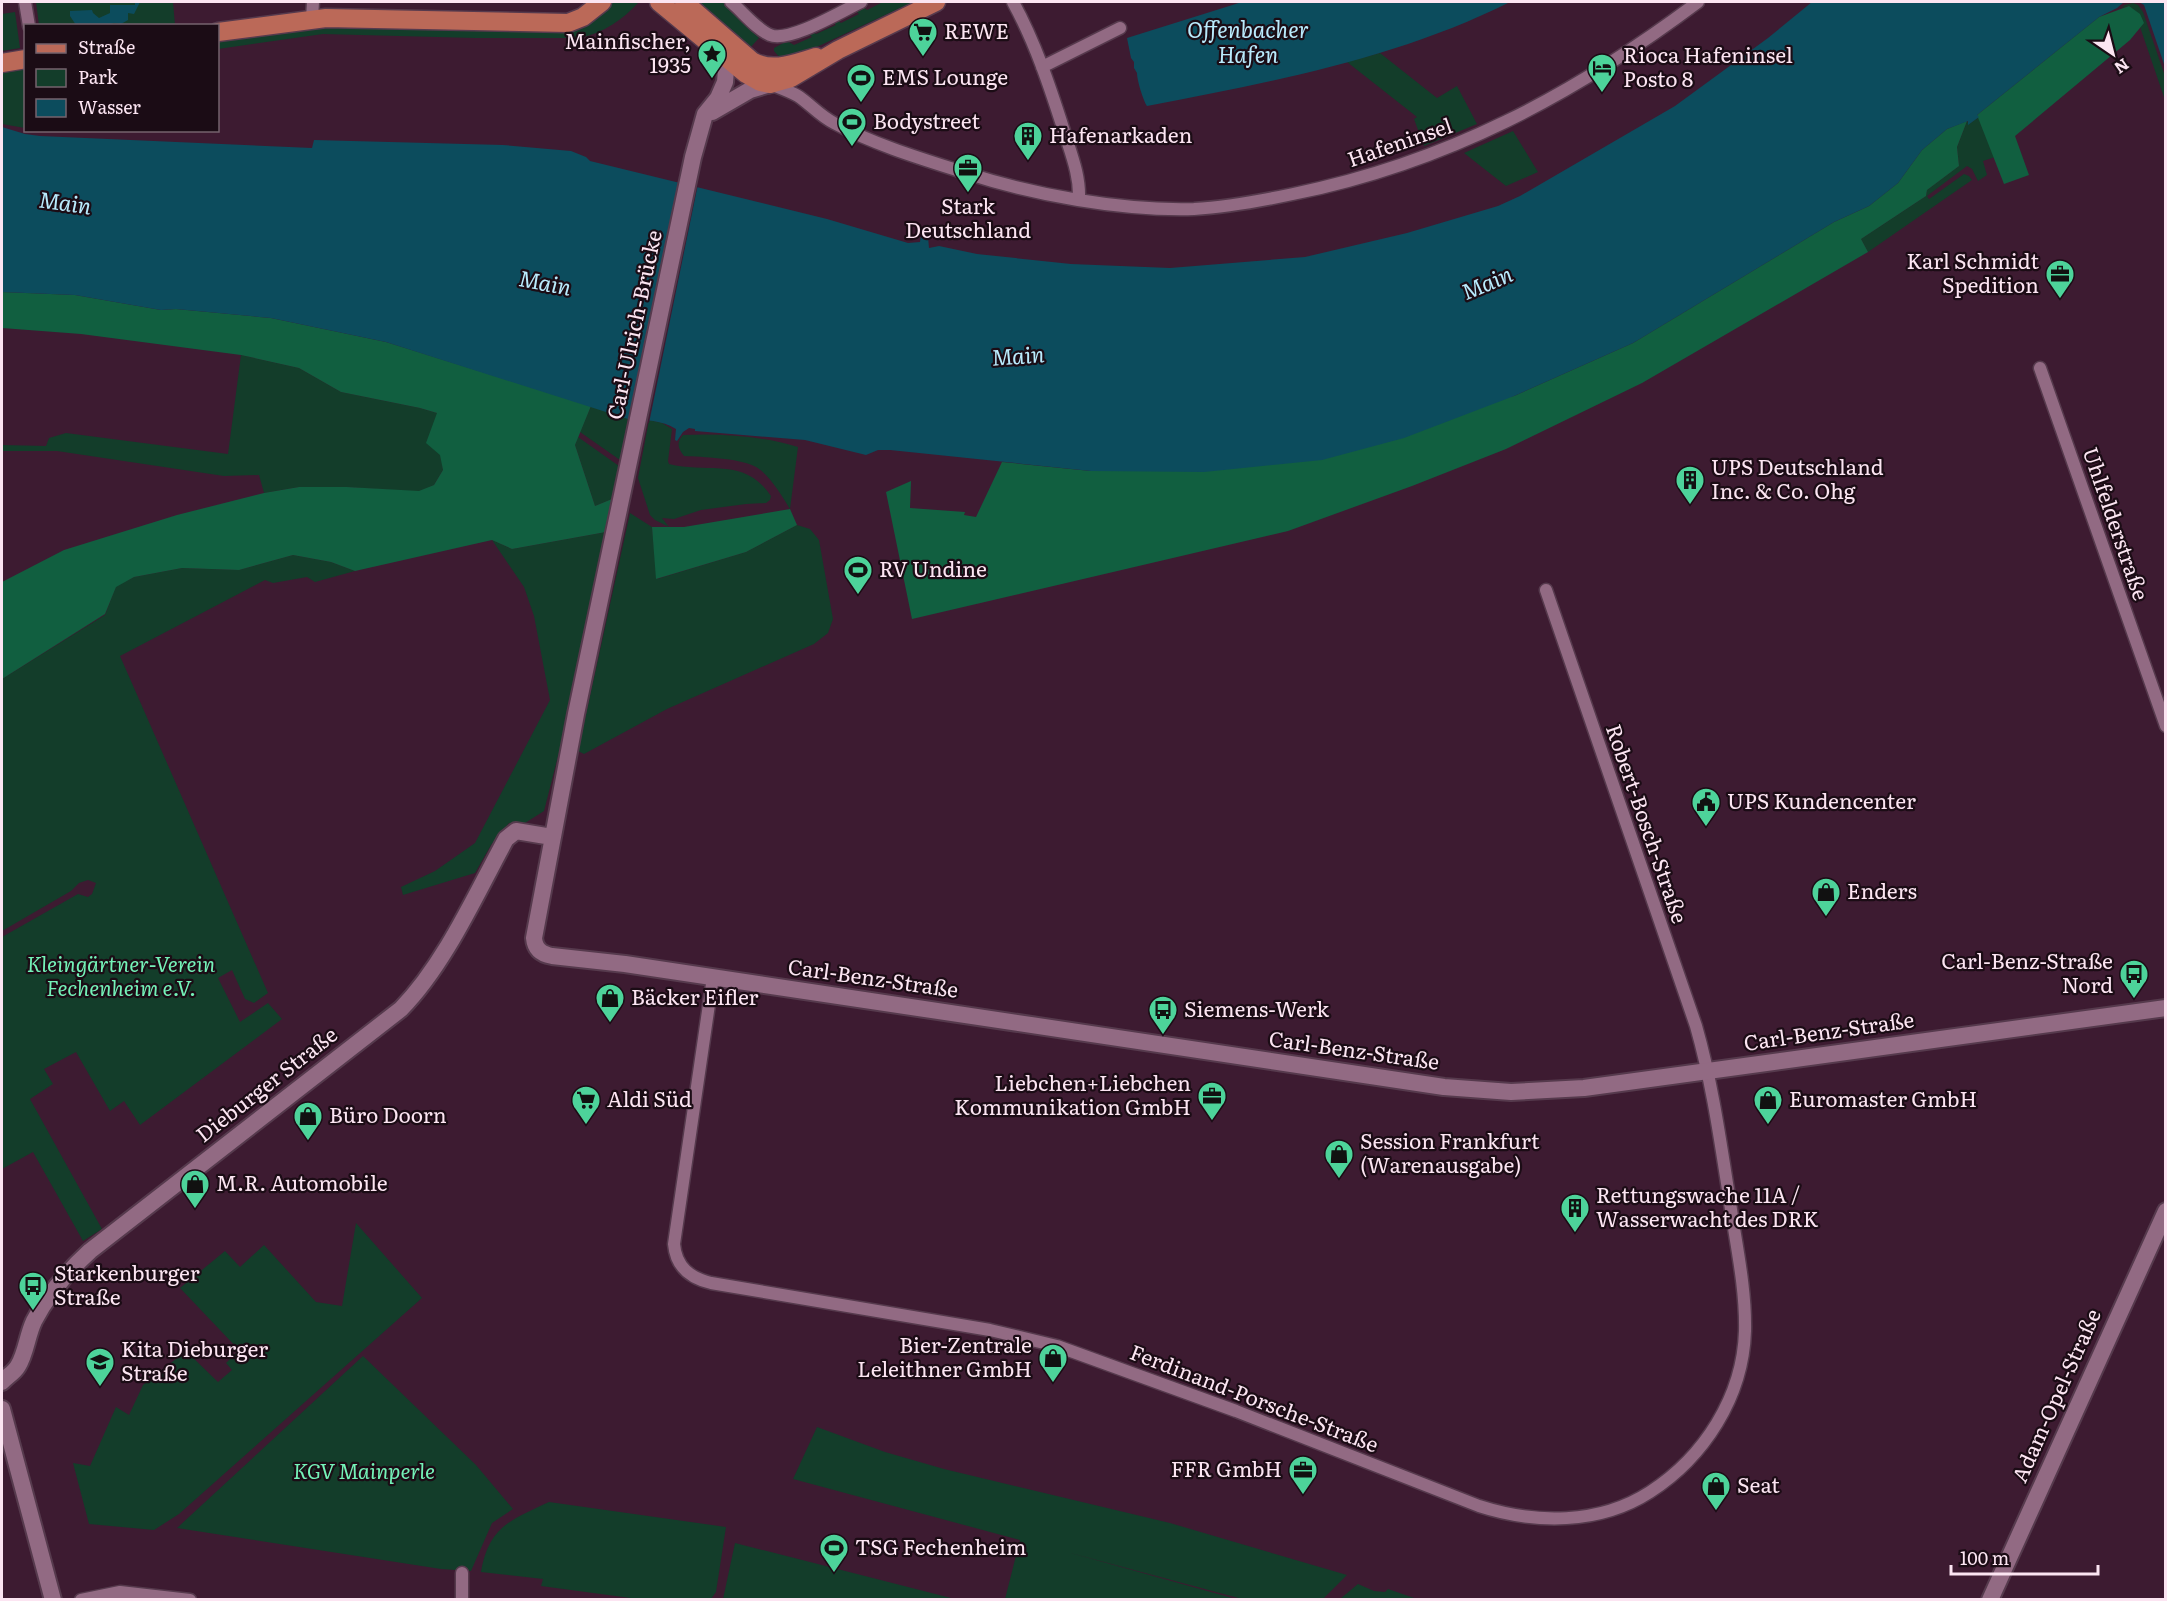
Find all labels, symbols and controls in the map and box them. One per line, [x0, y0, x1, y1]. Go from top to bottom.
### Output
water label: Offenbacher Hafen [1187, 12, 1309, 70]
place label: REWE [944, 14, 1009, 45]
supermarket icon: REWE [907, 16, 939, 58]
legend [24, 24, 219, 132]
place label: Mainfischer, 1935 [565, 24, 691, 79]
north arrow [2083, 24, 2143, 84]
text: Straße [78, 33, 135, 60]
place icon: Mainfischer, 1935 [696, 38, 728, 80]
place label: Rioca Hafeninsel Posto 8 [1623, 38, 1793, 93]
hotel icon: Rioca Hafeninsel Posto 8 [1586, 52, 1618, 94]
text: N [2110, 53, 2135, 81]
place label: EMS Lounge [882, 60, 1008, 91]
sports icon: EMS Lounge [845, 62, 877, 104]
text: Park [78, 63, 119, 90]
text: Wasser [78, 93, 141, 120]
place label: Bodystreet [873, 104, 980, 135]
sports icon: Bodystreet [836, 106, 868, 148]
street label: Hafeninsel [1342, 108, 1456, 173]
place label: Hafenarkaden [1049, 118, 1192, 149]
building icon: Hafenarkaden [1012, 120, 1044, 162]
office icon: Stark Deutschland [952, 152, 984, 194]
water label: Main [37, 182, 94, 222]
place label: Stark Deutschland [905, 189, 1031, 244]
street label: Carl-Ulrich-Brücke [597, 227, 668, 422]
place label: Karl Schmidt Spedition [1907, 244, 2040, 299]
water label: Main [1456, 256, 1517, 307]
office icon: Karl Schmidt Spedition [2044, 258, 2076, 300]
water label: Main [516, 260, 574, 303]
water label: Main [991, 336, 1045, 373]
street label: Uhlfelderstraße [2077, 442, 2158, 604]
place label: UPS Deutschland Inc. & Co. Ohg [1711, 450, 1884, 505]
building icon: UPS Deutschland Inc. & Co. Ohg [1674, 464, 1706, 506]
place label: RV Undine [879, 552, 987, 583]
sports icon: RV Undine [842, 554, 874, 596]
street label: Robert-Bosch-Straße [1600, 719, 1697, 927]
place label: UPS Kundencenter [1727, 784, 1916, 815]
public building icon: UPS Kundencenter [1690, 786, 1722, 828]
place label: Enders [1847, 874, 1917, 905]
shop icon: Enders [1810, 876, 1842, 918]
place label: Carl-Benz-Straße Nord [1941, 944, 2113, 999]
park label: Kleingärtner-Verein Fechenheim e.V. [27, 947, 216, 1002]
street label: Carl-Benz-Straße [786, 949, 961, 1004]
bus stop icon: Carl-Benz-Straße Nord [2118, 958, 2150, 1000]
place label: Bäcker Eifler [631, 980, 759, 1011]
shop icon: Bäcker Eifler [594, 982, 626, 1024]
place label: Siemens-Werk [1184, 992, 1329, 1023]
bus stop icon: Siemens-Werk [1147, 994, 1179, 1036]
street label: Carl-Benz-Straße [1741, 1002, 1916, 1057]
street label: Dieburger Straße [188, 1018, 343, 1148]
street label: Carl-Benz-Straße [1267, 1021, 1442, 1076]
place label: Liebchen+Liebchen Kommunikation GmbH [954, 1066, 1191, 1121]
office icon: Liebchen+Liebchen Kommunikation GmbH [1196, 1080, 1228, 1122]
place label: Aldi Süd [607, 1082, 692, 1113]
place label: Euromaster GmbH [1789, 1082, 1977, 1113]
supermarket icon: Aldi Süd [570, 1084, 602, 1126]
shop icon: Euromaster GmbH [1752, 1084, 1784, 1126]
place label: Büro Doorn [329, 1098, 447, 1129]
shop icon: Büro Doorn [292, 1100, 324, 1142]
place label: Session Frankfurt (Warenausgabe) [1360, 1124, 1540, 1179]
shop icon: Session Frankfurt (Warenausgabe) [1323, 1138, 1355, 1180]
place label: M.R. Automobile [216, 1166, 388, 1197]
shop icon: M.R. Automobile [179, 1168, 211, 1210]
place label: Rettungswache 11A / Wasserwacht des DRK [1596, 1178, 1819, 1233]
building icon: Rettungswache 11A / Wasserwacht des DRK [1559, 1192, 1591, 1234]
place label: Starkenburger Straße [54, 1256, 200, 1311]
bus stop icon: Starkenburger Straße [17, 1270, 49, 1312]
street label: Adam-Opel-Straße [2002, 1303, 2107, 1487]
place label: Bier-Zentrale Leleithner GmbH [857, 1328, 1032, 1383]
place label: Kita Dieburger Straße [121, 1332, 268, 1387]
street label: Ferdinand-Porsche-Straße [1126, 1335, 1384, 1459]
shop icon: Bier-Zentrale Leleithner GmbH [1037, 1342, 1069, 1384]
school or university icon: Kita Dieburger Straße [84, 1346, 116, 1388]
place label: FFR GmbH [1171, 1452, 1282, 1483]
park label: KGV Mainperle [293, 1454, 435, 1485]
office icon: FFR GmbH [1287, 1454, 1319, 1496]
place label: Seat [1737, 1468, 1780, 1499]
shop icon: Seat [1700, 1470, 1732, 1512]
place label: TSG Fechenheim [855, 1530, 1026, 1561]
sports icon: TSG Fechenheim [818, 1532, 850, 1574]
scale bar [1951, 1538, 2098, 1576]
text: 100 m [1960, 1544, 2009, 1571]

